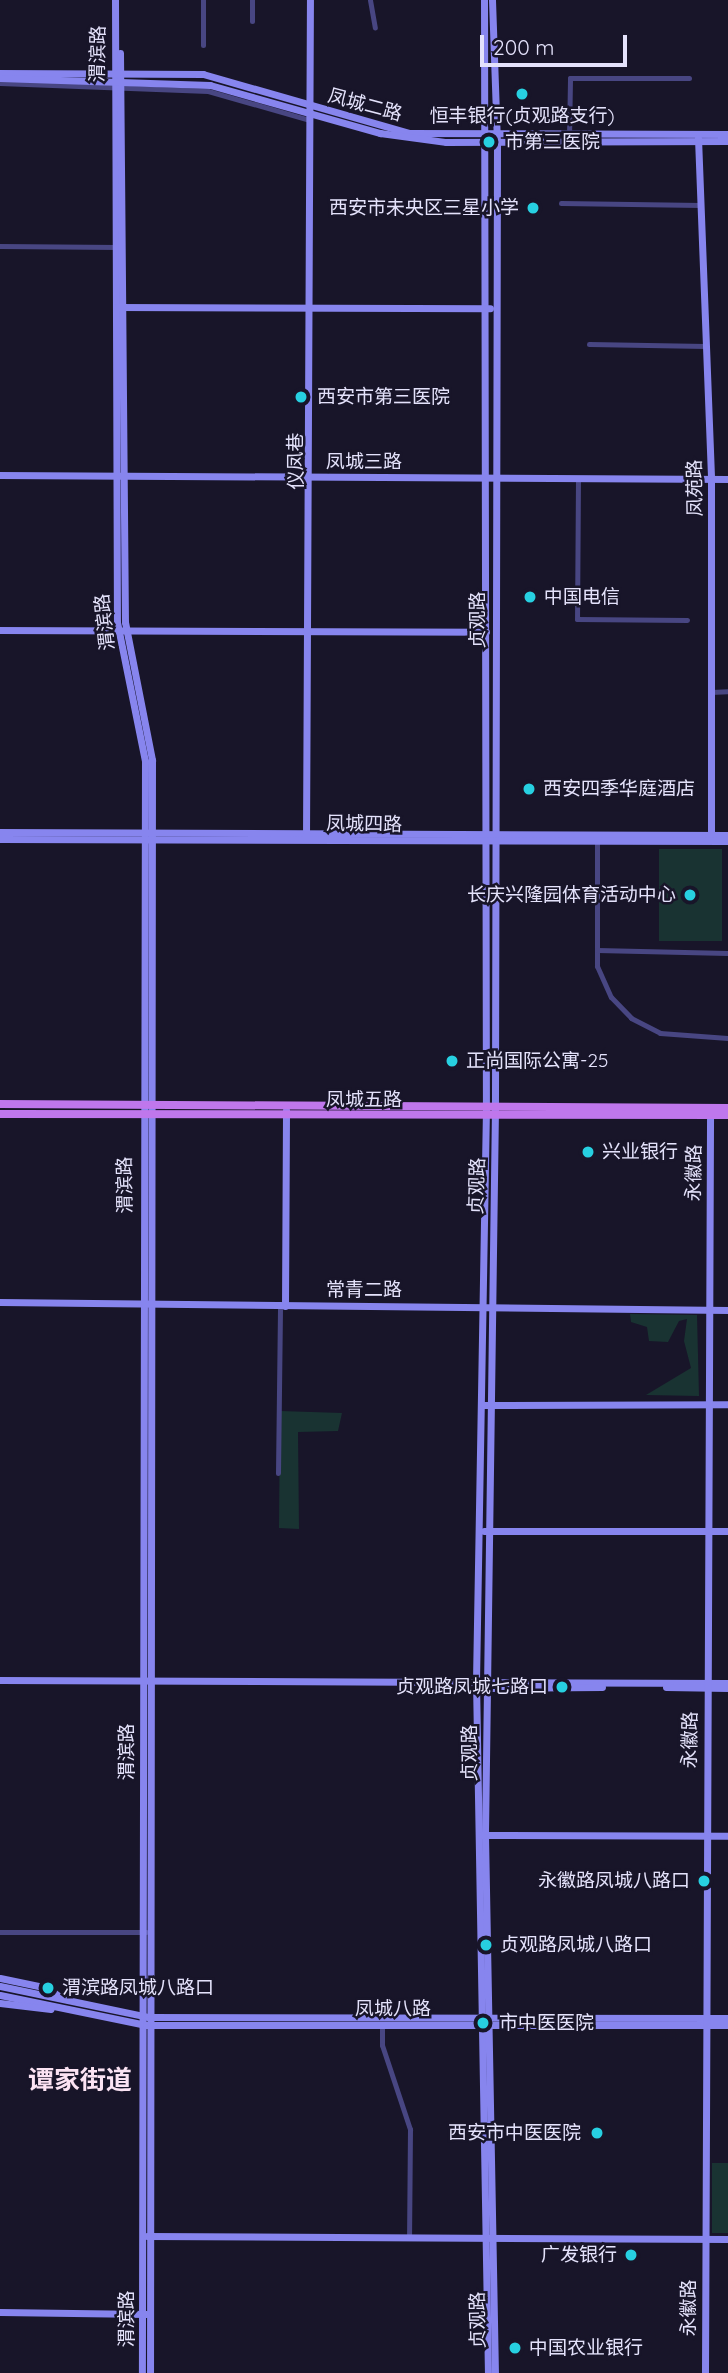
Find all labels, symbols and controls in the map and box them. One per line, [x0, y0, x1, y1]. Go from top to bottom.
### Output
scale bar [483, 21, 630, 65]
street label: 渭滨路 [86, 25, 110, 83]
text: 200 m [493, 34, 555, 60]
street label: 凤城二路 [325, 84, 405, 126]
marker: 恒丰银行(贞观路支行) [514, 86, 530, 102]
place label: 恒丰银行(贞观路支行) [429, 105, 615, 127]
place label: 市第三医院 [505, 131, 600, 153]
marker: 市第三医院 [479, 132, 499, 152]
place label: 西安市未央区三星小学 [329, 197, 519, 219]
marker: 西安市未央区三星小学 [525, 200, 541, 216]
place label: 西安市第三医院 [317, 386, 450, 408]
marker: 西安市第三医院 [291, 387, 311, 407]
street label: 仪凤巷 [285, 433, 307, 489]
street label: 凤城三路 [326, 451, 402, 473]
street label: 凤苑路 [683, 459, 707, 517]
place label: 中国电信 [544, 586, 620, 608]
marker: 中国电信 [522, 589, 538, 605]
street label: 渭滨路 [91, 592, 119, 652]
street label: 贞观路 [467, 592, 489, 648]
place label: 西安四季华庭酒店 [543, 778, 695, 800]
marker: 西安四季华庭酒店 [521, 781, 537, 797]
street label: 凤城四路 [326, 812, 402, 836]
place label: 长庆兴隆园体育活动中心 [467, 884, 676, 906]
marker: 长庆兴隆园体育活动中心 [682, 887, 698, 903]
place label: 正尚国际公寓-25 [466, 1050, 608, 1072]
marker: 正尚国际公寓-25 [444, 1053, 460, 1069]
street label: 凤城五路 [326, 1089, 402, 1111]
place label: 兴业银行 [602, 1141, 678, 1163]
marker: 兴业银行 [580, 1144, 596, 1160]
street label: 永徽路 [682, 1144, 706, 1202]
street label: 渭滨路 [113, 1156, 137, 1214]
street label: 贞观路 [465, 1157, 489, 1215]
street label: 常青二路 [326, 1279, 402, 1301]
place label: 贞观路凤城七路口 [396, 1676, 548, 1698]
marker: 贞观路凤城七路口 [554, 1679, 570, 1695]
street label: 永徽路 [678, 1711, 702, 1769]
street label: 渭滨路 [116, 1724, 138, 1780]
street label: 贞观路 [459, 1725, 481, 1781]
place label: 永徽路凤城八路口 [538, 1870, 690, 1892]
marker: 永徽路凤城八路口 [696, 1873, 712, 1889]
place label: 贞观路凤城八路口 [500, 1934, 652, 1956]
marker: 贞观路凤城八路口 [478, 1937, 494, 1953]
place label: 渭滨路凤城八路口 [62, 1977, 214, 1999]
marker: 渭滨路凤城八路口 [40, 1980, 56, 1996]
street label: 凤城八路 [355, 1998, 431, 2020]
place label: 市中医医院 [499, 2012, 594, 2034]
marker: 市中医医院 [473, 2013, 493, 2033]
district label: 谭家街道 [28, 2064, 132, 2096]
place label: 西安市中医医院 [448, 2122, 581, 2144]
marker: 西安市中医医院 [587, 2123, 607, 2143]
place label: 广发银行 [541, 2244, 617, 2266]
marker: 广发银行 [623, 2247, 639, 2263]
street label: 永徽路 [678, 2280, 700, 2336]
street label: 渭滨路 [116, 2291, 138, 2347]
street label: 贞观路 [466, 2291, 490, 2349]
place label: 中国农业银行 [529, 2337, 643, 2359]
marker: 中国农业银行 [507, 2340, 523, 2356]

